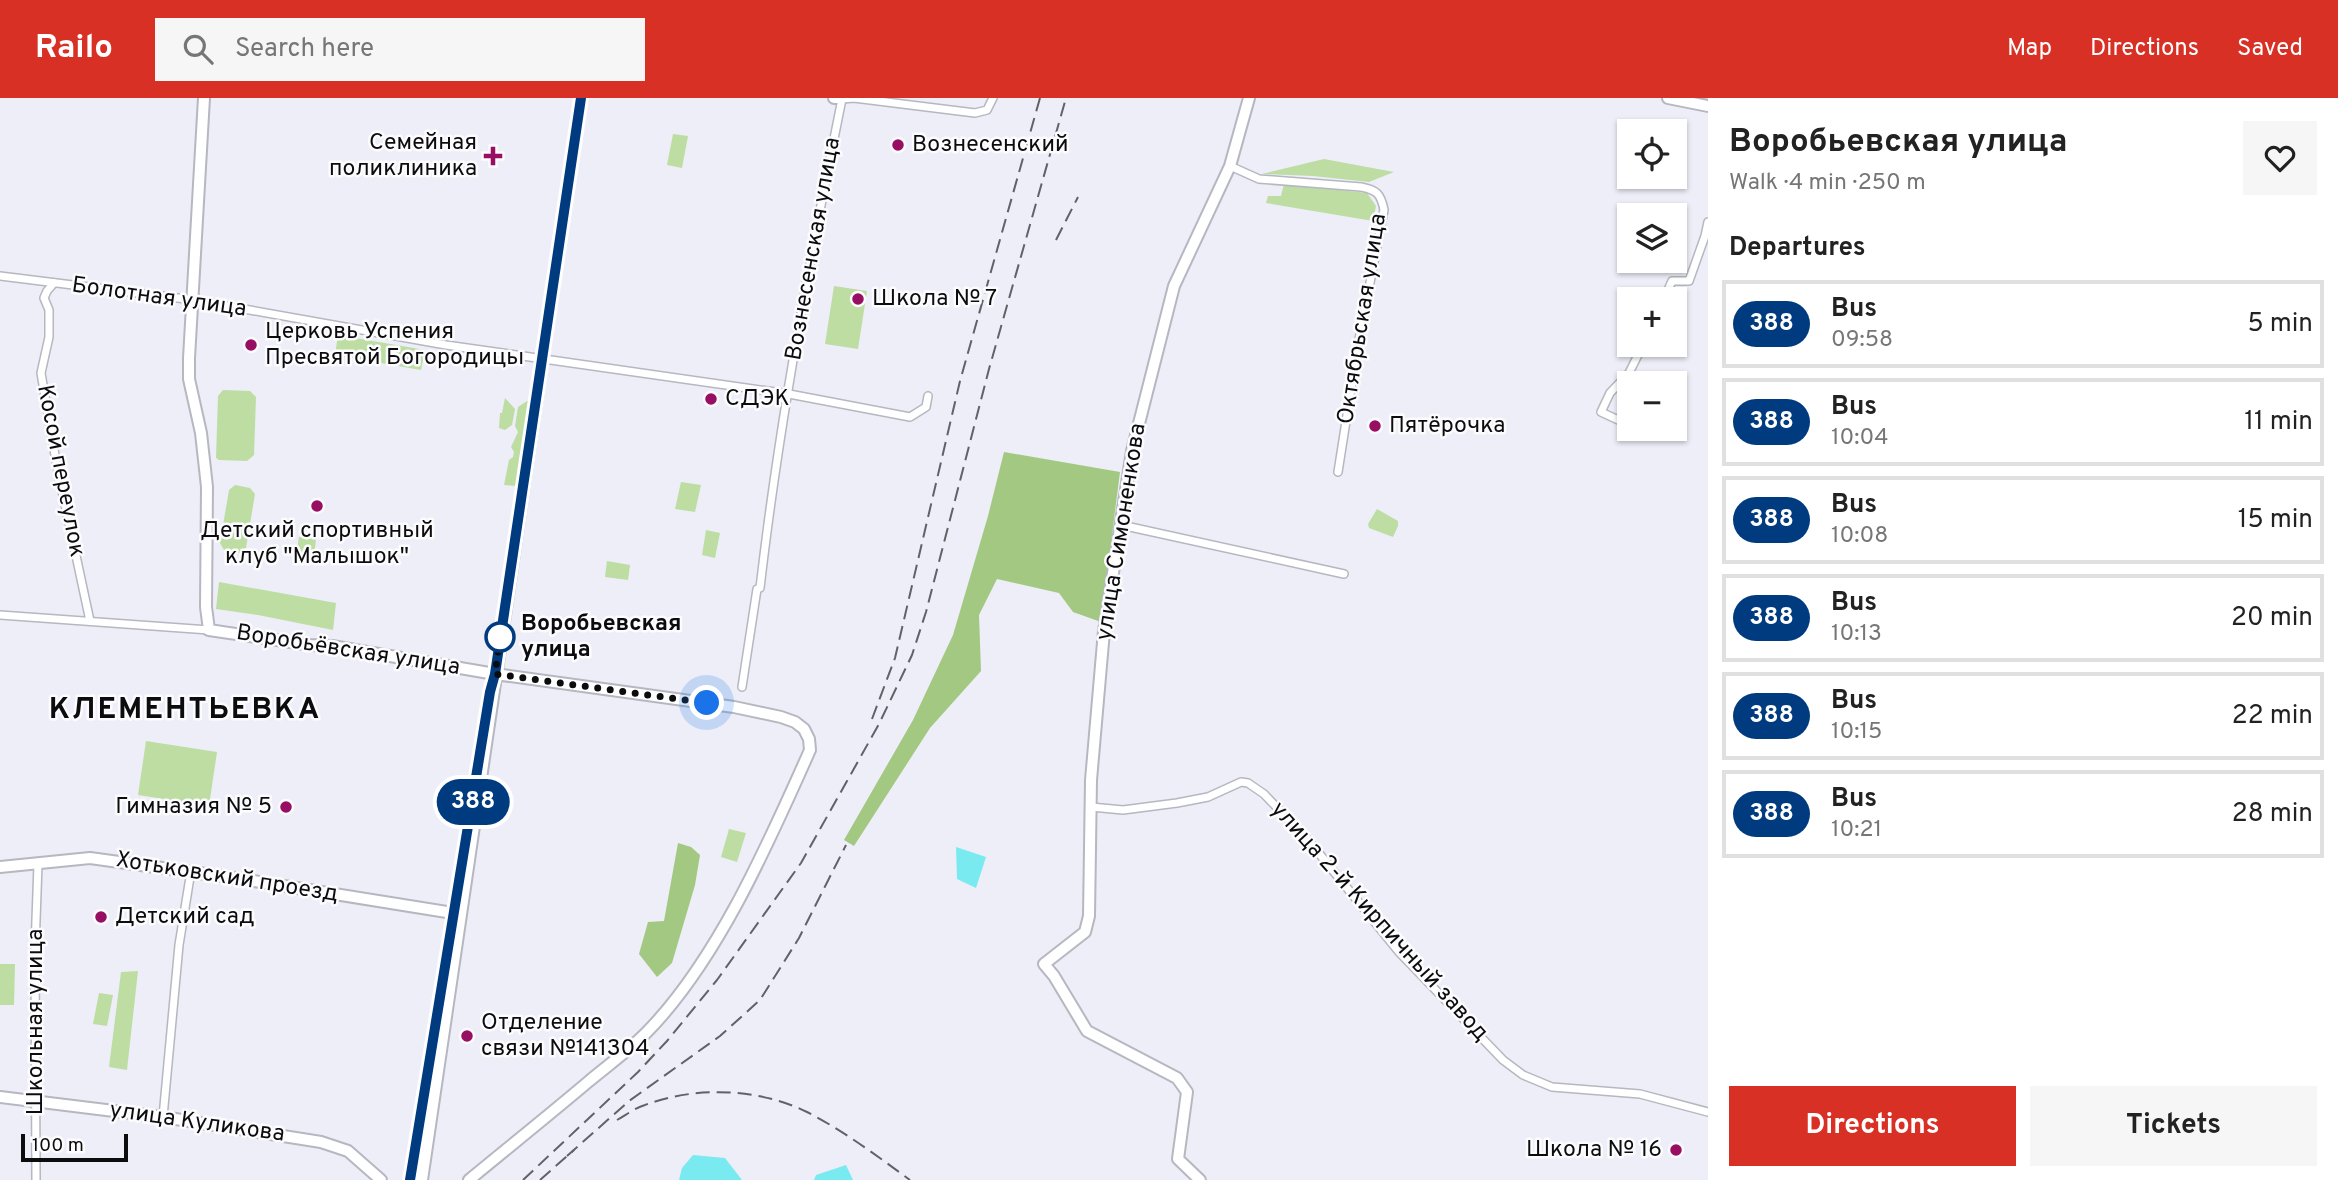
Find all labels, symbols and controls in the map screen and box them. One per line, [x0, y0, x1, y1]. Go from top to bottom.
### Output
search box [155, 18, 645, 81]
text: Railo [35, 28, 113, 70]
icon: search [179, 30, 217, 68]
text: Search here [235, 33, 374, 66]
text: Map [2007, 34, 2052, 64]
text: Directions [2090, 34, 2199, 64]
text: Saved [2237, 34, 2303, 64]
map controls [1617, 119, 1687, 441]
button: locate [1617, 119, 1687, 189]
button: heart [2243, 121, 2317, 195]
text: Воробьевская улица [1729, 122, 2067, 164]
place label: Семейная поликлиника [329, 129, 477, 184]
place label: Вознесенский [912, 131, 1069, 160]
street label: Вознесенская улица [780, 135, 848, 363]
marker: Вознесенский [890, 137, 906, 153]
marker: Семейная поликлиника [483, 146, 503, 166]
text: Walk · 4 min · 250 m [1729, 169, 1926, 198]
button: layers [1617, 203, 1687, 273]
street label: Октябрьская улица [1332, 212, 1394, 426]
text: Departures [1729, 232, 1866, 265]
street label: Болотная улица [70, 271, 248, 325]
place label: Школа № 7 [872, 285, 997, 314]
button: + [1617, 287, 1687, 357]
marker: Школа № 7 [850, 291, 866, 307]
text: Bus [1831, 293, 1877, 326]
text: 5 min [2247, 308, 2313, 341]
text: 388 [1749, 309, 1794, 339]
place label: Церковь Успения Пресвятой Богородицы [265, 318, 524, 373]
text: 09:58 [1831, 326, 1893, 355]
marker: Церковь Успения Пресвятой Богородицы [243, 337, 259, 353]
button: − [1617, 371, 1687, 441]
street label: Косой переулок [29, 382, 91, 560]
place label: СДЭК [725, 385, 790, 414]
marker: СДЭК [703, 391, 719, 407]
text: Bus [1831, 391, 1877, 424]
text: 11 min [2244, 406, 2313, 439]
text: 388 [1749, 407, 1794, 437]
place label: Пятёрочка [1389, 412, 1505, 441]
marker: Пятёрочка [1367, 418, 1383, 434]
street label: улица Симоненкова [1091, 421, 1153, 643]
text: 10:04 [1831, 424, 1889, 453]
text: Bus [1831, 489, 1877, 522]
marker: Детский спортивный клуб "Малышок" [309, 498, 325, 514]
text: 15 min [2238, 504, 2313, 537]
text: 388 [1749, 505, 1794, 535]
place label: Детский спортивный клуб "Малышок" [200, 517, 434, 572]
text: 10:08 [1831, 522, 1888, 551]
text: Bus [1831, 587, 1877, 620]
text: 20 min [2231, 602, 2313, 635]
text: 388 [1749, 603, 1794, 633]
place label: Воробьевская улица [521, 610, 681, 665]
street label: Воробьёвская улица [234, 619, 462, 683]
text: 10:13 [1831, 620, 1882, 649]
marker: Воробьевская улица [485, 622, 515, 652]
your location [689, 685, 724, 720]
text: Bus [1831, 685, 1877, 718]
district label: КЛЕМЕНТЬЕВКА [49, 692, 321, 729]
text: 22 min [2232, 700, 2313, 733]
text: 388 [1749, 701, 1794, 731]
text: 10:15 [1831, 718, 1882, 747]
line badge: 388 [433, 779, 513, 825]
text: Bus [1831, 783, 1877, 816]
text: 388 [451, 787, 495, 817]
place label: Гимназия № 5 [115, 793, 272, 822]
street label: улица 2-й Кирпичный завод [1264, 796, 1494, 1048]
text: 28 min [2232, 798, 2313, 831]
marker: Гимназия № 5 [278, 799, 294, 815]
text: 388 [1749, 799, 1794, 829]
text: 10:21 [1831, 816, 1882, 845]
street label: Хотьковский проезд [114, 846, 340, 910]
place label: Детский сад [115, 903, 254, 932]
marker: Детский сад [93, 909, 109, 925]
street label: Школьная улица [22, 929, 51, 1115]
place label: Отделение связи №141304 [481, 1009, 650, 1064]
marker: Отделение связи №141304 [459, 1028, 475, 1044]
button: Directions [1729, 1086, 2016, 1166]
button: Tickets [2030, 1086, 2317, 1166]
street label: улица Куликова [108, 1096, 286, 1150]
scale bar [21, 1131, 128, 1163]
text: 100 m [32, 1134, 84, 1158]
place label: Школа № 16 [1526, 1136, 1662, 1165]
marker: Школа № 16 [1668, 1142, 1684, 1158]

